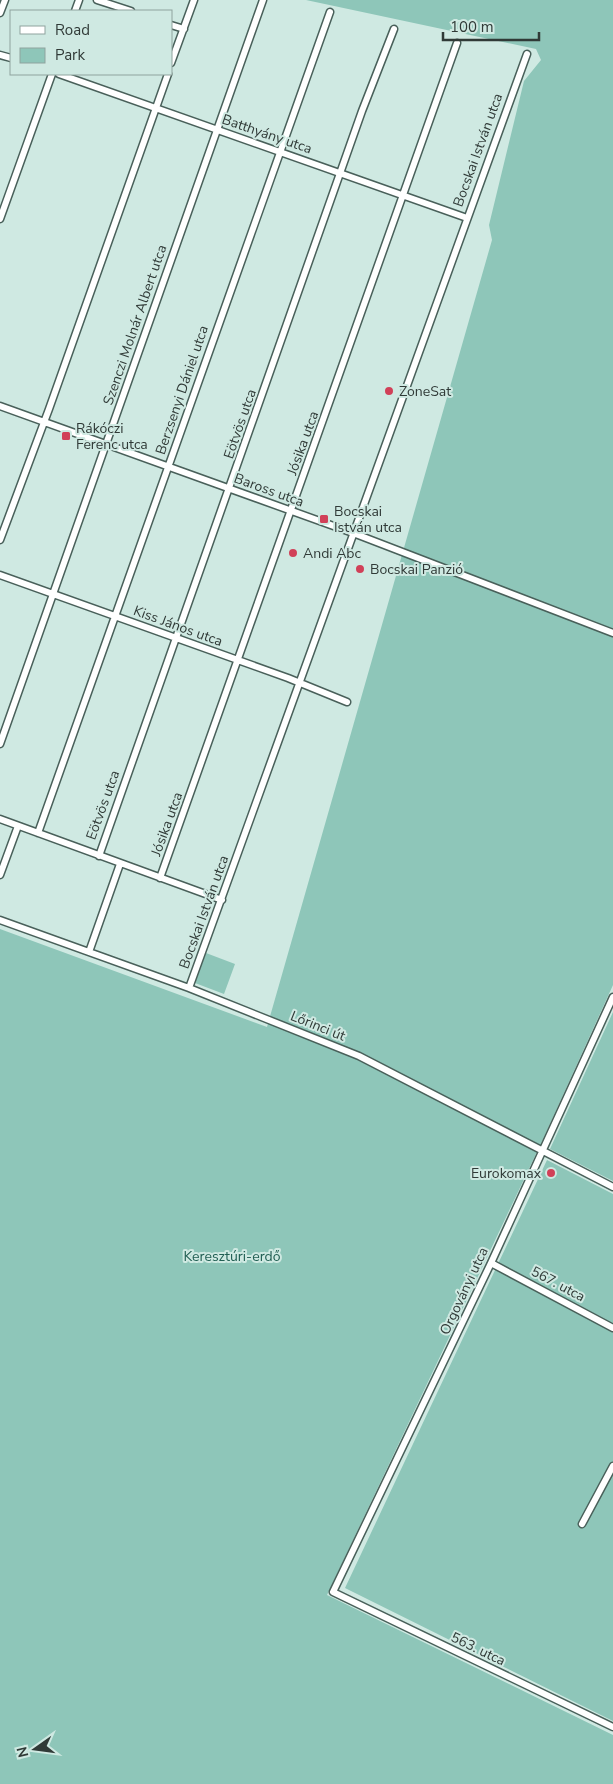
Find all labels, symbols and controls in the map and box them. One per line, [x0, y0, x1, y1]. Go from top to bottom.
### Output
legend [10, 10, 172, 75]
scale bar [443, 10, 539, 42]
text: 100 m [450, 17, 494, 37]
text: Road [55, 20, 90, 40]
text: Park [55, 45, 85, 65]
street label: Bocskai István utca [449, 91, 507, 209]
street label: Batthyány utca [219, 110, 315, 158]
street label: Szenczi Molnár Albert utca [99, 242, 171, 408]
street label: Berzsenyi Dániel utca [151, 323, 213, 457]
place label: ZoneSat [399, 382, 451, 401]
marker: ZoneSat [383, 385, 395, 397]
street label: Eötvös utca [219, 387, 261, 461]
street label: Jósika utca [282, 408, 323, 479]
place label: Rákóczi Ferenc utca [76, 419, 148, 454]
marker: Rákóczi Ferenc utca [60, 430, 72, 442]
street label: Baross utca [231, 469, 307, 511]
place label: Bocskai István utca [334, 502, 402, 537]
marker: Bocskai István utca [318, 513, 330, 525]
place label: Andi Abc [303, 544, 362, 563]
marker: Andi Abc [287, 547, 299, 559]
place label: Bocskai Panzió [370, 560, 463, 579]
marker: Bocskai Panzió [354, 563, 366, 575]
street label: Kiss János utca [131, 601, 225, 651]
street label: Eötvös utca [82, 768, 124, 842]
street label: Jósika utca [146, 789, 187, 860]
street label: Bocskai István utca [175, 853, 233, 971]
street label: Lőrinci út [288, 1006, 348, 1046]
place label: Eurokomax [471, 1164, 542, 1183]
marker: Eurokomax [545, 1167, 557, 1179]
street label: Orgoványi utca [435, 1244, 493, 1338]
park label: Keresztúri-erdő [183, 1247, 281, 1266]
street label: 567. utca [528, 1262, 588, 1306]
street label: 563. utca [448, 1628, 508, 1670]
north arrow [10, 1724, 60, 1774]
text: N [12, 1745, 33, 1759]

